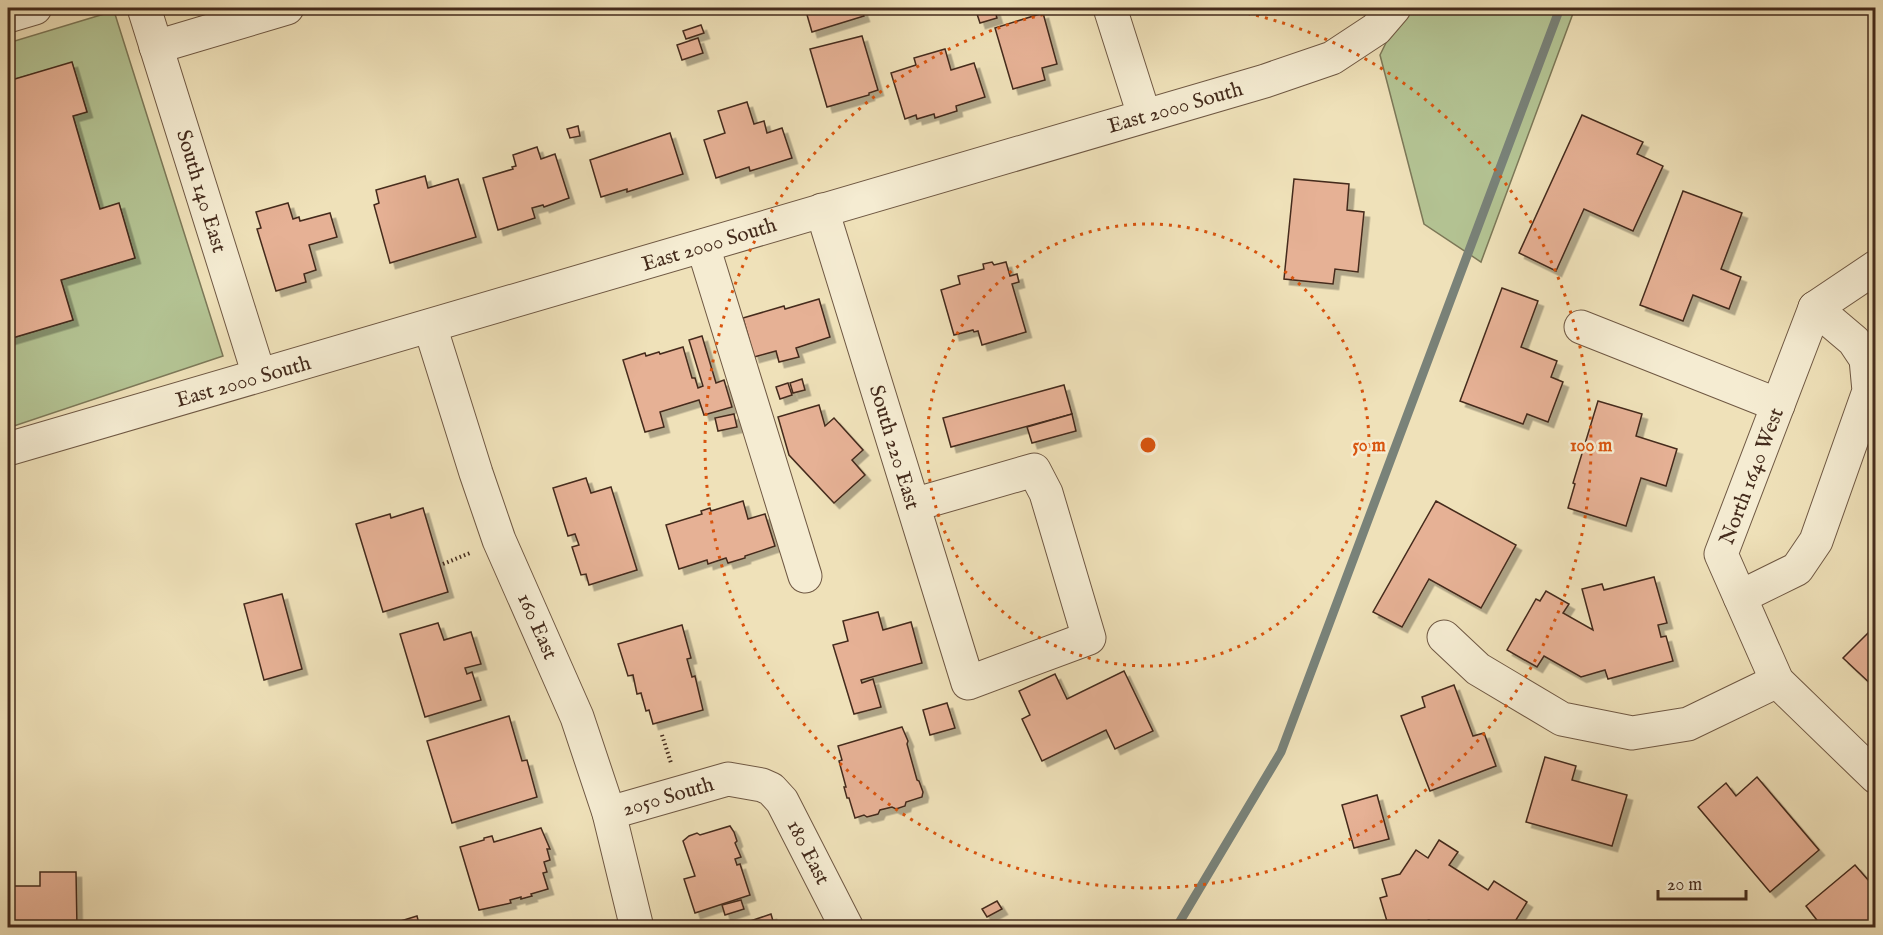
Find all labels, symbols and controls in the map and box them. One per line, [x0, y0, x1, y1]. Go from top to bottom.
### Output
street label: East 2000 South [1105, 76, 1246, 141]
street label: South 140 East [169, 127, 232, 256]
street label: East 2000 South [639, 212, 780, 279]
street label: East 2000 South [173, 350, 314, 415]
street label: South 220 East [862, 382, 925, 513]
street label: North 1640 West [1714, 404, 1791, 549]
centre of rings [1138, 435, 1158, 455]
text: 50 m [1352, 435, 1386, 458]
text: 100 m [1570, 435, 1612, 458]
street label: 160 East [510, 589, 563, 664]
street label: 2050 South [620, 772, 717, 823]
street label: 180 East [780, 816, 835, 890]
scale bar [1658, 863, 1746, 901]
text: 20 m [1667, 874, 1702, 897]

